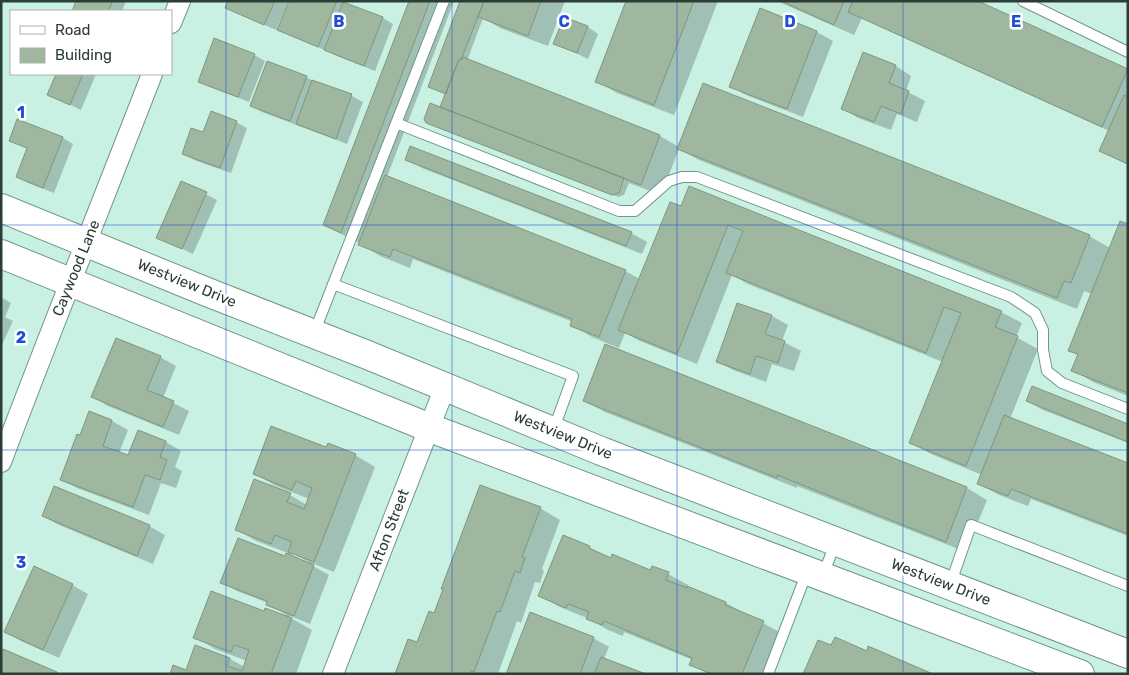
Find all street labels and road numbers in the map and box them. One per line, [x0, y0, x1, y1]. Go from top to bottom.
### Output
street label: Caywood Lane [49, 217, 103, 319]
street label: Westview Drive [135, 255, 239, 311]
street label: Westview Drive [511, 407, 615, 463]
street label: Afton Street [365, 486, 413, 573]
street label: Westview Drive [889, 555, 993, 609]

